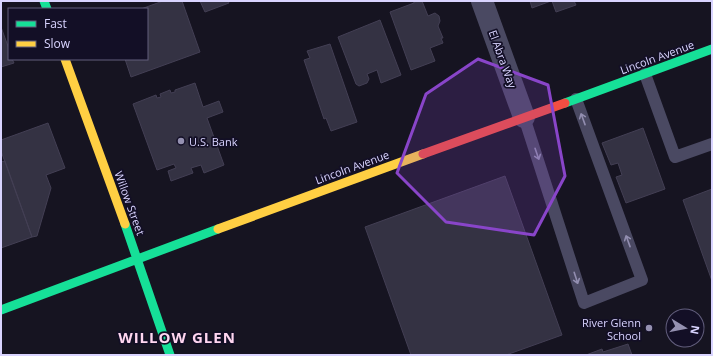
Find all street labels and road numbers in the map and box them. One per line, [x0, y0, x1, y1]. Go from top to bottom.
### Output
street label: El Abra Way [486, 28, 521, 91]
street label: Lincoln Avenue [618, 37, 696, 77]
street label: Lincoln Avenue [313, 147, 391, 187]
street label: Willow Street [111, 169, 149, 237]

